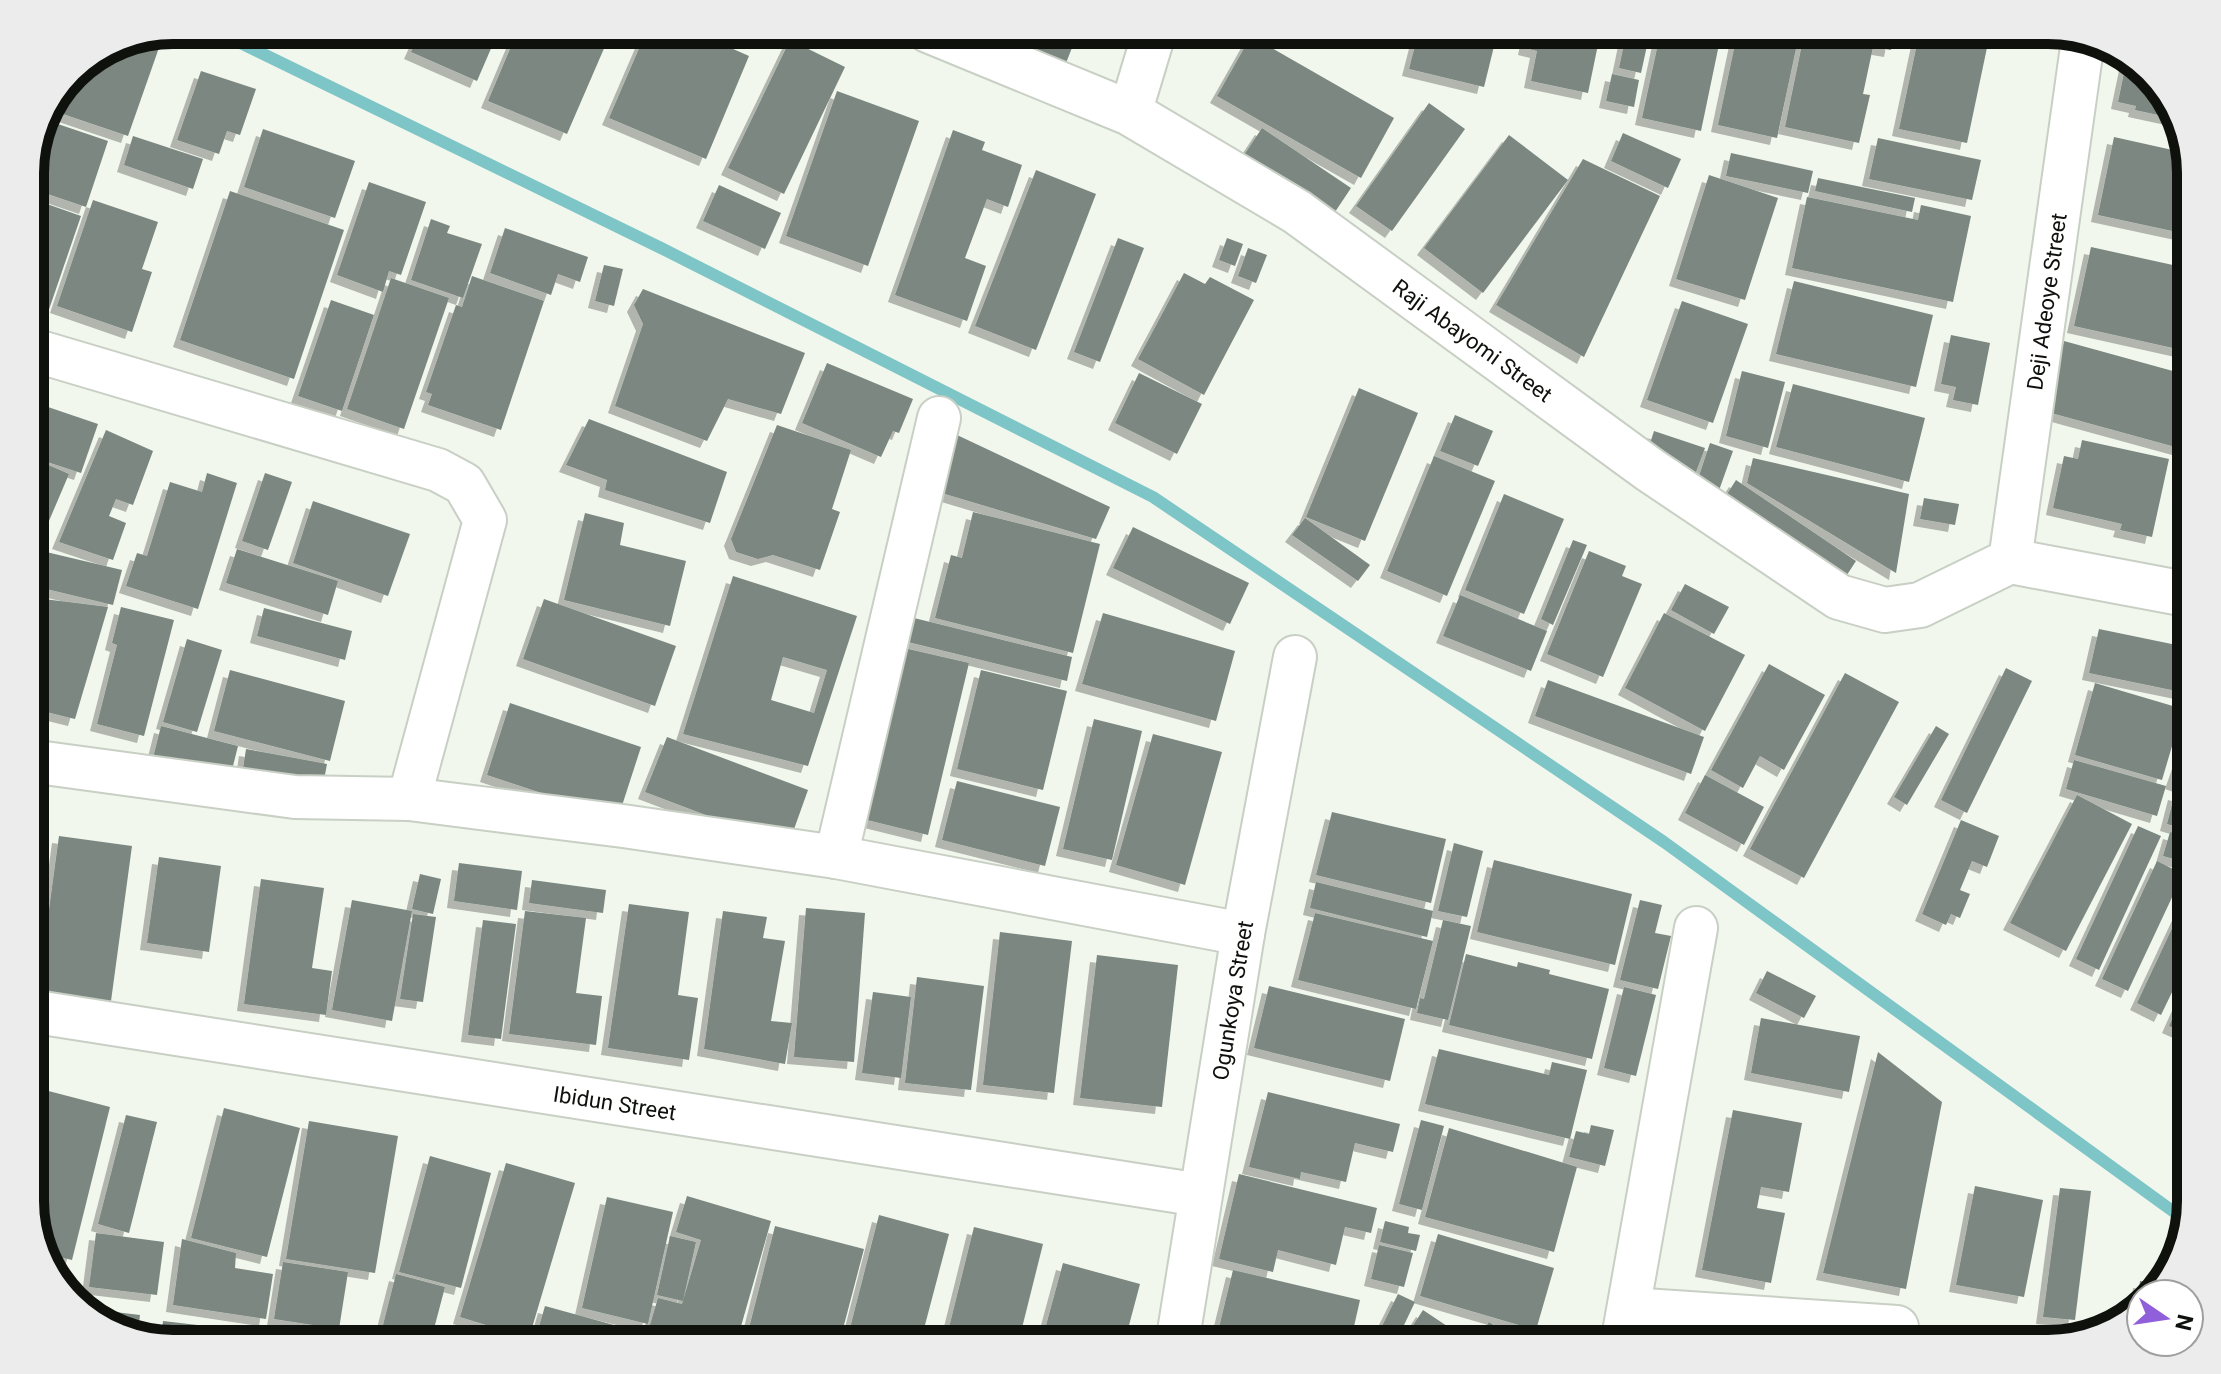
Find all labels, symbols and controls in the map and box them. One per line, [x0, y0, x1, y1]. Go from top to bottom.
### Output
street label: Deji Adeoye Street [2022, 211, 2071, 392]
street label: Raji Abayomi Street [1388, 274, 1557, 407]
street label: Ogunkoya Street [1207, 919, 1258, 1082]
street label: Ibidun Street [552, 1081, 678, 1125]
north arrow [2125, 1278, 2205, 1358]
text: N [2170, 1312, 2198, 1333]

